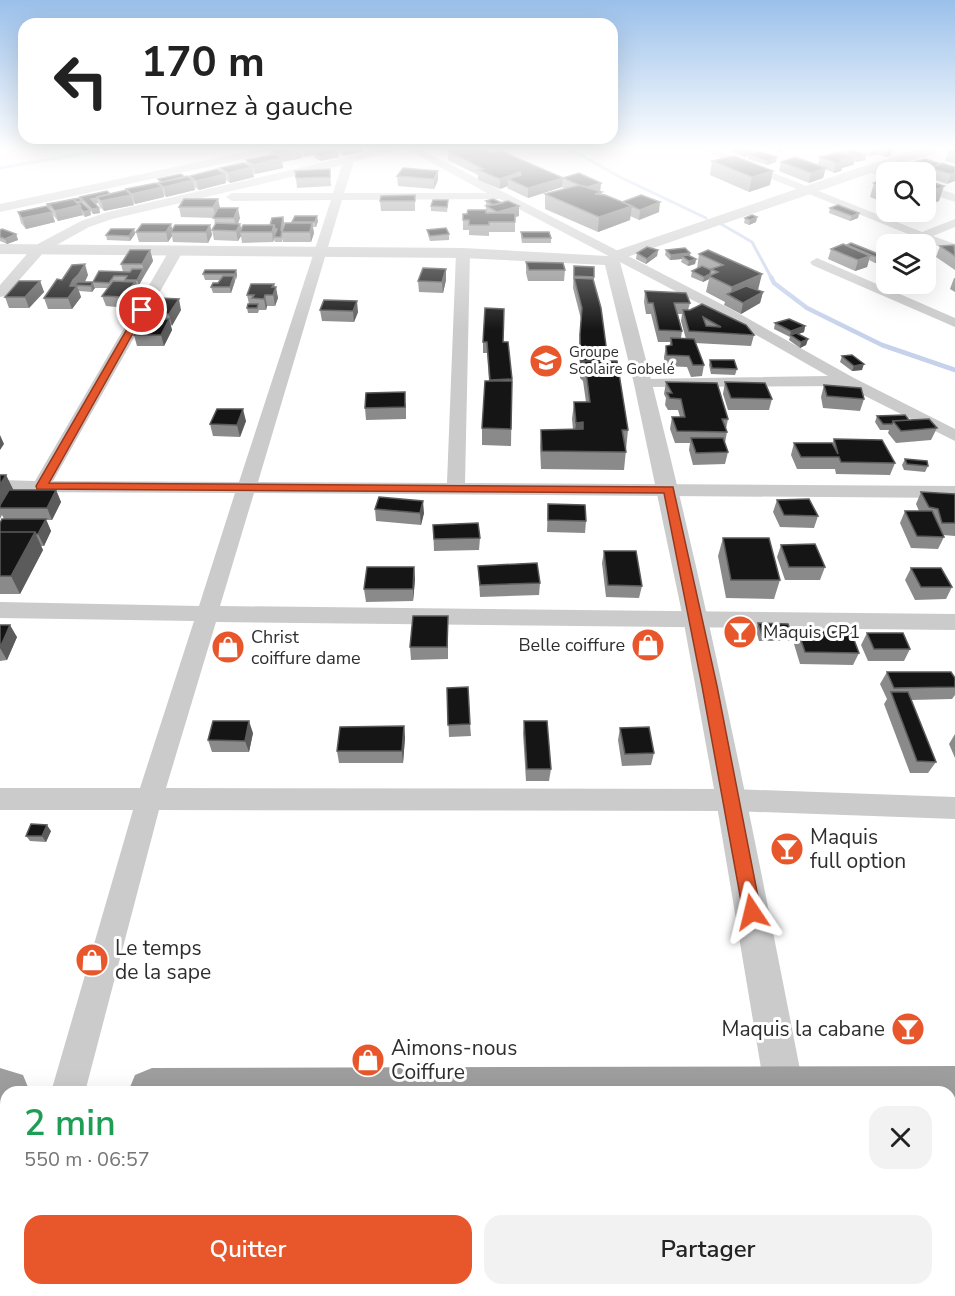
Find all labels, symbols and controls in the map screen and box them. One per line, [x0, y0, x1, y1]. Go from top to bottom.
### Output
text: 170 m [141, 34, 265, 91]
icon: left [42, 42, 120, 120]
text: Tournez à gauche [141, 88, 353, 125]
map controls [876, 162, 936, 294]
button: search [876, 162, 936, 222]
button: layers [876, 234, 936, 294]
pin [116, 284, 167, 335]
icon: arrive [125, 293, 158, 326]
place label: Groupe Scolaire Gobelé [569, 342, 675, 379]
school or university icon: Groupe Scolaire Gobelé [528, 343, 564, 379]
bar icon: Maquis CP1 [722, 614, 758, 650]
place label: Maquis CP1 [763, 620, 860, 644]
place label: Christ coiffure dame [251, 625, 361, 670]
shop icon: Belle coiffure [630, 627, 666, 663]
shop icon: Christ coiffure dame [210, 629, 246, 665]
place label: Belle coiffure [518, 633, 625, 657]
place label: Maquis full option [810, 823, 906, 875]
bar icon: Maquis full option [769, 831, 805, 867]
position arrow [720, 880, 784, 944]
place label: Le temps de la sape [115, 934, 211, 986]
shop icon: Le temps de la sape [74, 942, 110, 978]
bar icon: Maquis la cabane [890, 1011, 926, 1047]
place label: Maquis la cabane [722, 1015, 885, 1043]
place label: Aimons-nous Coiffure [391, 1034, 517, 1086]
shop icon: Aimons-nous Coiffure [350, 1042, 386, 1078]
text: 2 min [24, 1099, 116, 1148]
button: close [869, 1106, 932, 1169]
text: 550 m · 06:57 [24, 1146, 150, 1173]
button: Quitter [24, 1215, 472, 1284]
button: Partager [484, 1215, 932, 1284]

